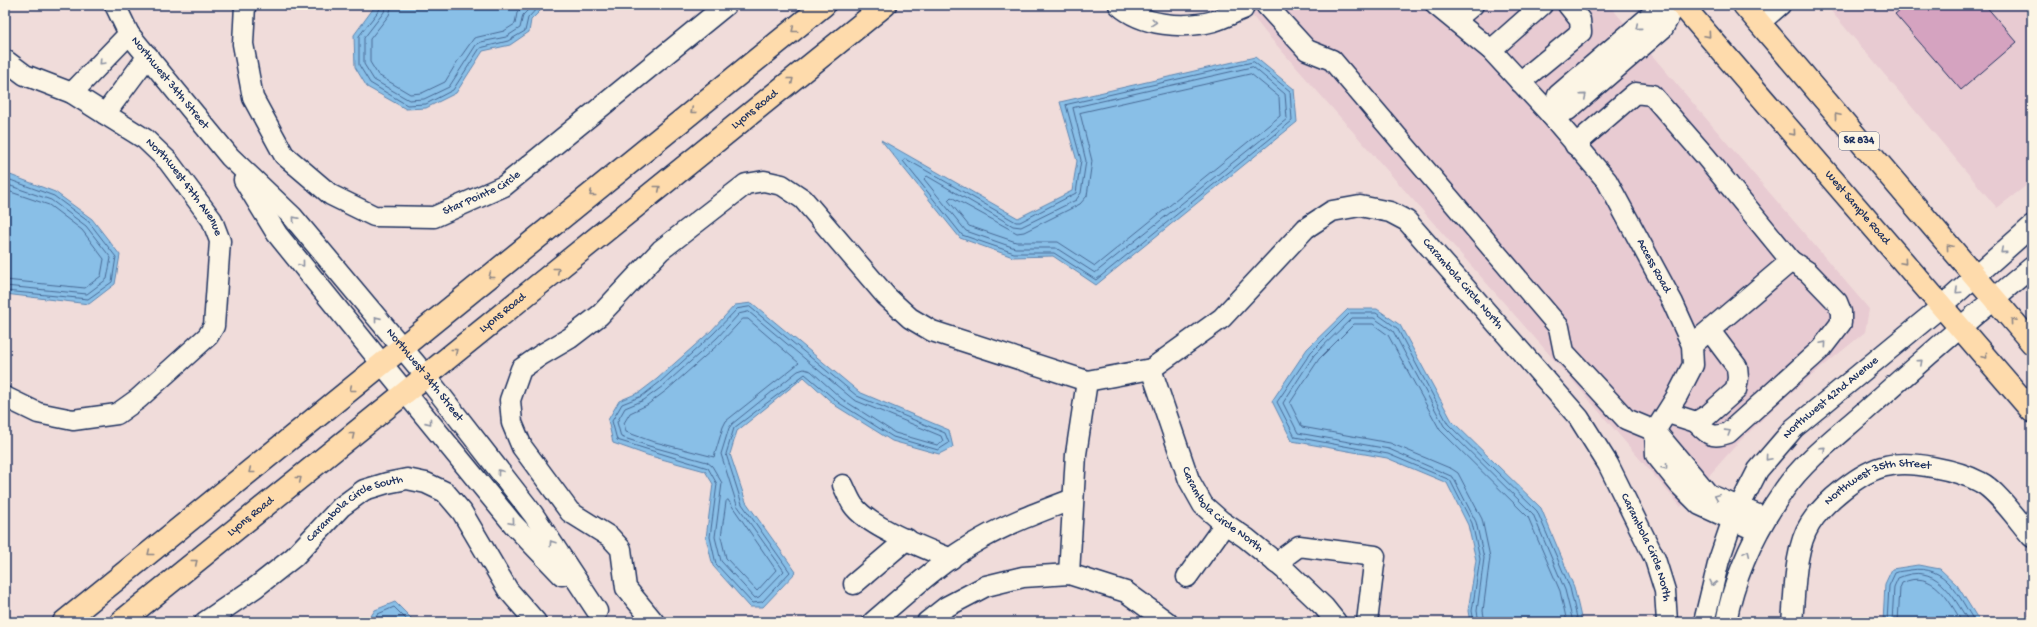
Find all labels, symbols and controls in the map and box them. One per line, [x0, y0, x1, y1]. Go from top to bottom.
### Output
one-way arrow [1151, 17, 1157, 26]
one-way arrow [1635, 22, 1642, 29]
one-way arrow [791, 25, 798, 32]
one-way arrow [1703, 30, 1710, 37]
street label: Northwest 34th Street [127, 34, 212, 133]
one-way arrow [99, 57, 107, 65]
one-way arrow [787, 77, 794, 84]
street label: Lyons Road [729, 86, 782, 133]
one-way arrow [1579, 93, 1587, 100]
one-way arrow [690, 107, 697, 114]
one-way arrow [1835, 113, 1842, 120]
one-way arrow [1788, 128, 1795, 136]
road number: SR 834 [1839, 132, 1879, 150]
street label: Northwest 47th Avenue [142, 136, 225, 239]
street label: Star Pointe Circle [441, 168, 524, 219]
street label: West Sample Road [1821, 168, 1893, 249]
one-way arrow [653, 185, 660, 192]
one-way arrow [589, 189, 596, 196]
one-way arrow [292, 216, 299, 224]
street label: Carambola Circle North [1419, 236, 1506, 333]
street label: Access Road [1633, 237, 1674, 297]
one-way arrow [1947, 244, 1954, 251]
one-way arrow [2000, 246, 2008, 254]
one-way arrow [1900, 258, 1907, 265]
one-way arrow [297, 260, 304, 267]
one-way arrow [552, 267, 559, 274]
one-way arrow [488, 272, 495, 279]
one-way arrow [1955, 286, 1963, 294]
street label: Lyons Road [477, 290, 530, 336]
one-way arrow [375, 317, 382, 324]
one-way arrow [2011, 318, 2018, 325]
street label: Northwest 34th Street [382, 326, 467, 426]
one-way arrow [1820, 342, 1827, 349]
one-way arrow [451, 348, 458, 355]
one-way arrow [1981, 351, 1988, 358]
street label: Northwest 42nd Avenue [1780, 353, 1882, 442]
one-way arrow [1915, 360, 1922, 367]
one-way arrow [350, 385, 357, 392]
one-way arrow [425, 417, 432, 425]
one-way arrow [1724, 429, 1731, 436]
one-way arrow [348, 432, 355, 439]
one-way arrow [1818, 446, 1826, 454]
one-way arrow [1766, 453, 1773, 461]
street label: Northwest 35th Street [1822, 457, 1933, 509]
one-way arrow [1660, 462, 1667, 469]
street label: Carambola Circle North [1178, 465, 1266, 556]
one-way arrow [249, 466, 256, 473]
one-way arrow [498, 470, 505, 477]
street label: Carambola Circle South [304, 473, 405, 546]
one-way arrow [294, 476, 301, 483]
street label: Carambola Circle North [1617, 491, 1673, 603]
street label: Lyons Road [225, 494, 278, 540]
one-way arrow [1713, 494, 1721, 502]
one-way arrow [507, 518, 514, 525]
one-way arrow [549, 540, 557, 547]
one-way arrow [147, 548, 155, 555]
one-way arrow [1742, 550, 1750, 558]
one-way arrow [191, 560, 198, 567]
one-way arrow [1709, 579, 1718, 586]

